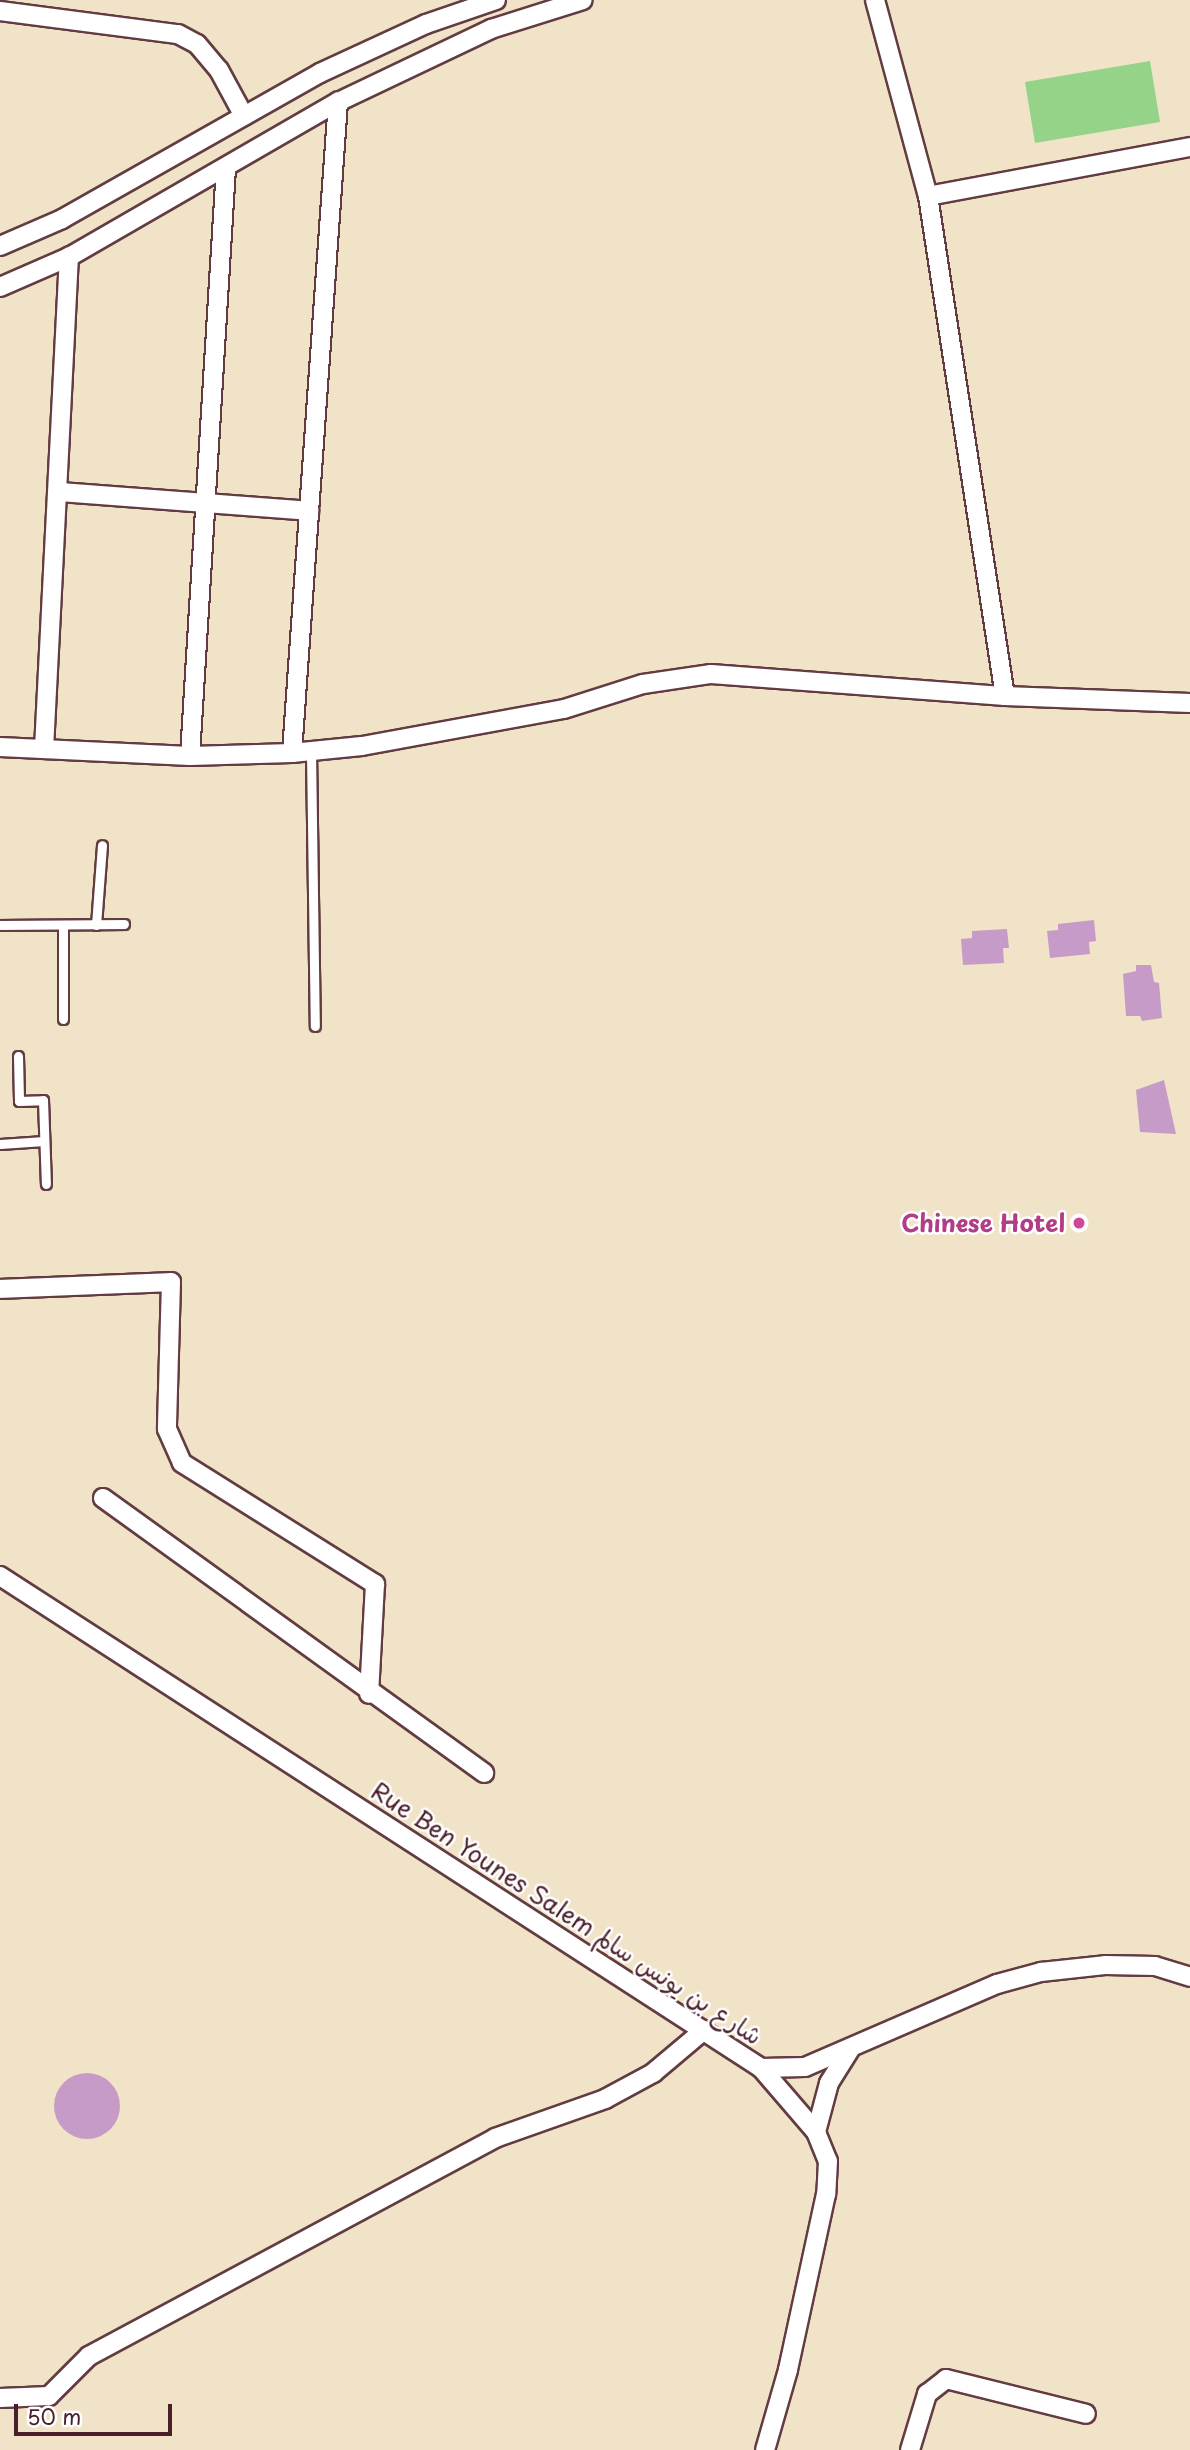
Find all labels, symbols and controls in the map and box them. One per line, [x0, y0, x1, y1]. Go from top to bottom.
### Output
place label: Chinese Hotel [900, 1209, 1065, 1237]
marker: Chinese Hotel [1071, 1215, 1087, 1231]
street label: Rue Ben Younes Salem شارع بن يونس سالم [365, 1775, 769, 2051]
scale bar [18, 2390, 175, 2434]
text: 50 m [27, 2400, 81, 2432]

